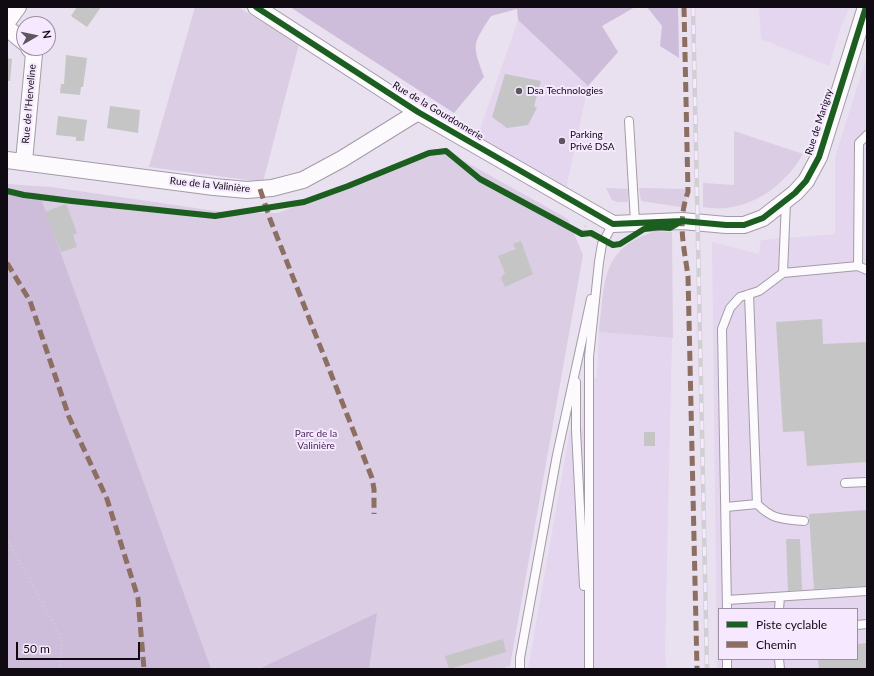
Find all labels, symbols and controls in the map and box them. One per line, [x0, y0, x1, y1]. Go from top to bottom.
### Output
north arrow [16, 16, 56, 56]
text: N [40, 29, 54, 39]
street label: Rue de l'Herveline [20, 64, 38, 144]
street label: Rue de la Gourdonnerie [390, 79, 486, 143]
place label: Dsa Technologies [527, 85, 603, 97]
marker: Dsa Technologies [514, 86, 524, 96]
street label: Rue de Marigny [803, 87, 835, 157]
place label: Parking Privé DSA [570, 129, 614, 152]
marker: Parking Privé DSA [557, 136, 567, 146]
street label: Rue de la Valinière [169, 175, 251, 195]
park label: Parc de la Valinière [295, 428, 337, 452]
legend [718, 608, 858, 660]
text: Piste cyclable [756, 617, 827, 632]
scale bar [18, 634, 142, 660]
text: Chemin [756, 637, 797, 652]
text: 50 m [23, 641, 50, 656]

